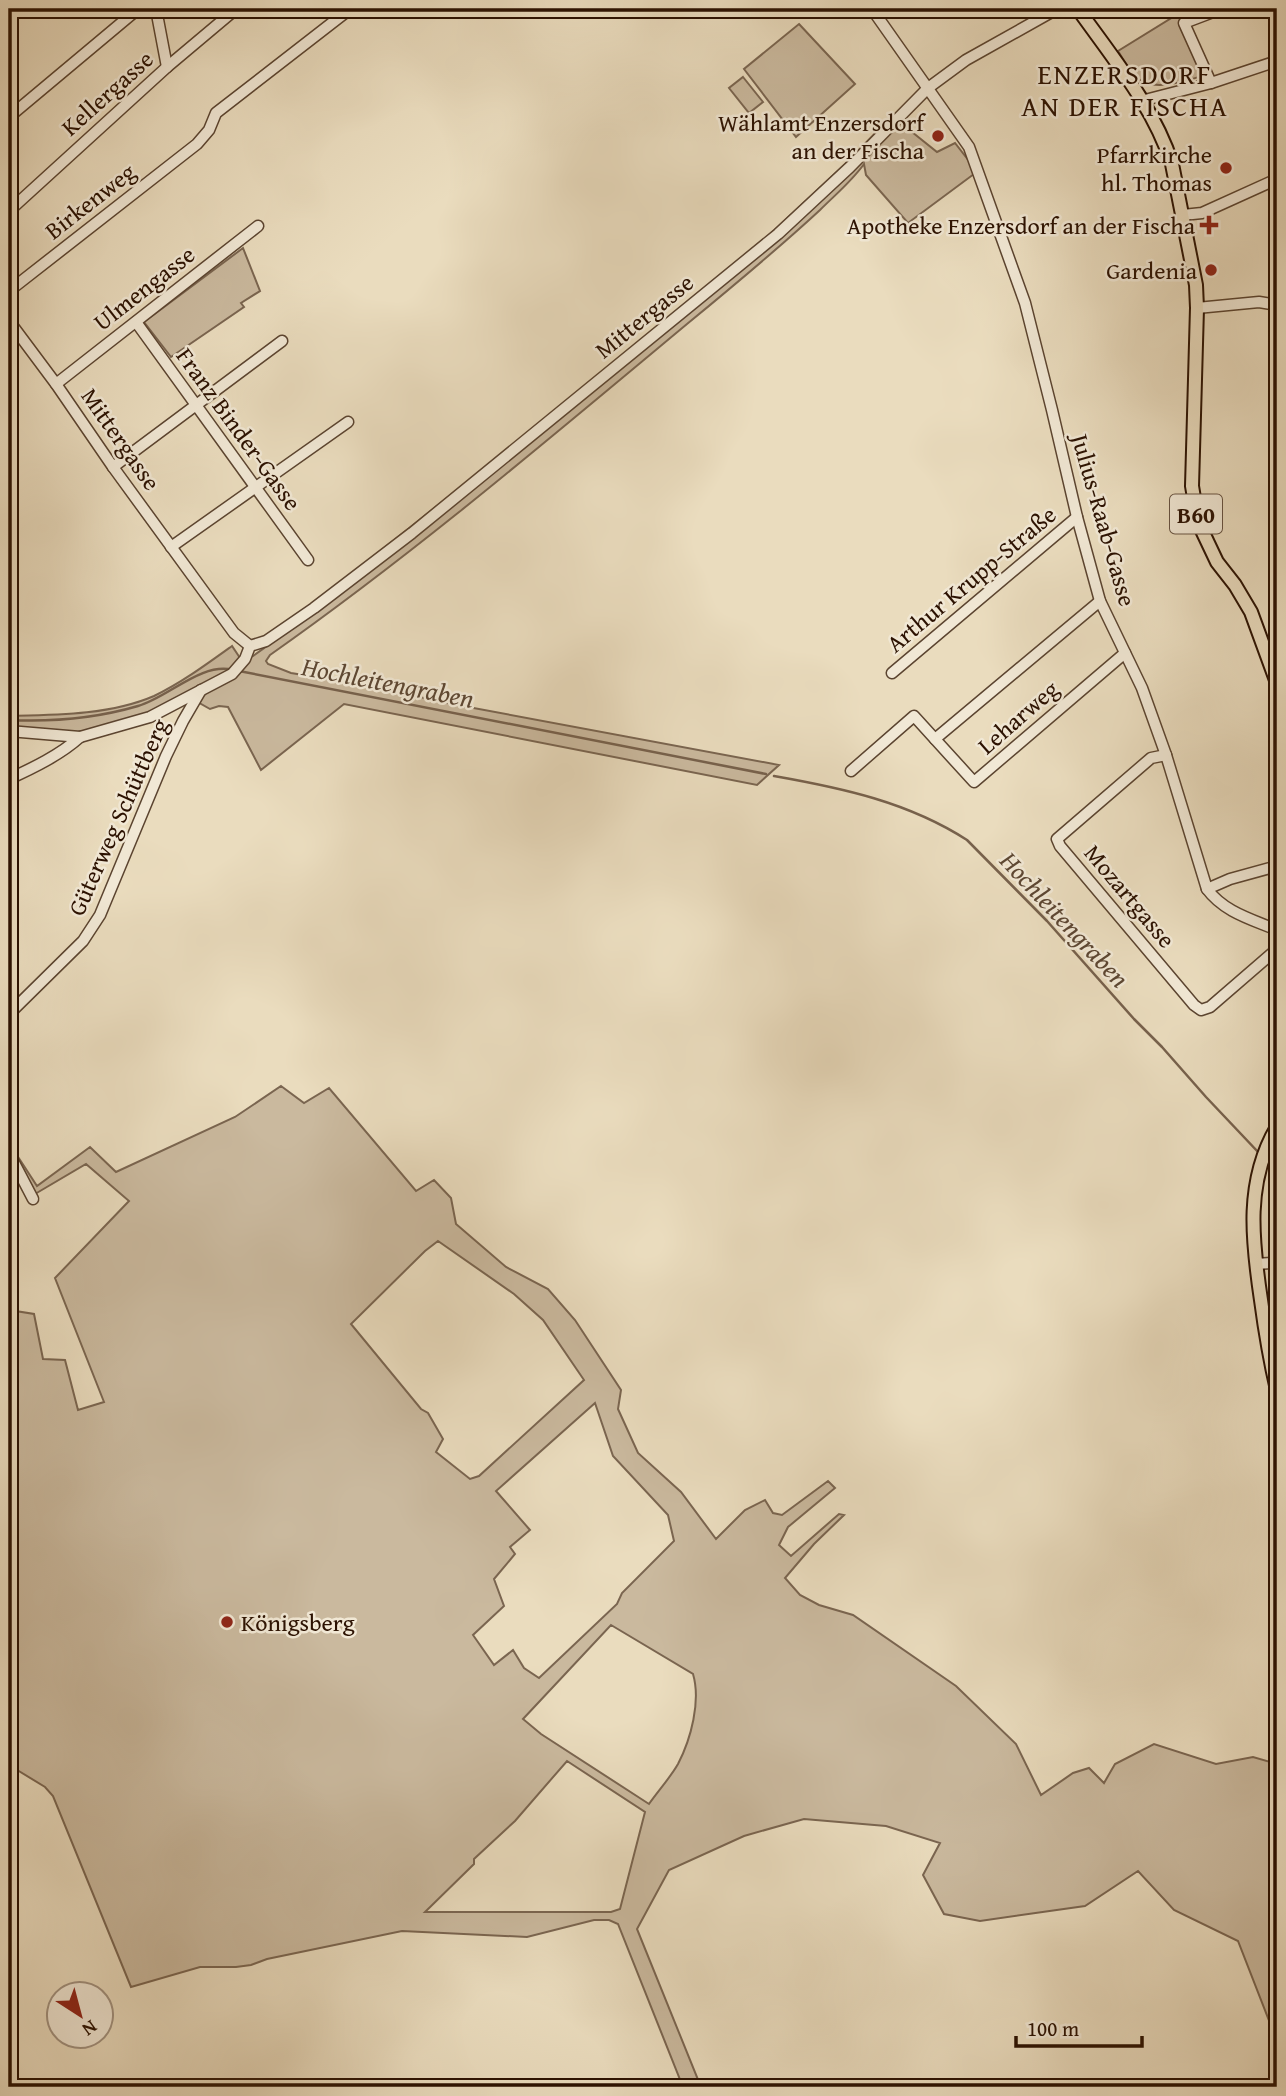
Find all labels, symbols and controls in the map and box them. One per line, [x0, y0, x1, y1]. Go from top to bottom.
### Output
street label: Kellergasse [53, 42, 161, 144]
district label: ENZERSDORF AN DER FISCHA [1021, 53, 1229, 126]
place label: Wählamt Enzersdorf an der Fischa [718, 105, 926, 168]
marker: Wählamt Enzersdorf an der Fischa [930, 128, 946, 144]
place label: Pfarrkirche hl. Thomas [1097, 137, 1212, 200]
street label: Birkenweg [37, 154, 143, 248]
marker: Pfarrkirche hl. Thomas [1218, 160, 1234, 176]
place label: Apotheke Enzersdorf an der Fischa [847, 208, 1196, 243]
marker: Apotheke Enzersdorf an der Fischa [1201, 217, 1217, 233]
street label: Ulmengasse [86, 237, 202, 339]
place label: Gardenia [1106, 253, 1198, 288]
marker: Gardenia [1203, 262, 1219, 278]
street label: Mittergasse [587, 265, 701, 367]
street label: Franz Binder-Gasse [168, 340, 310, 518]
street label: Mittergasse [73, 381, 169, 497]
street label: Julius-Raab-Gasse [1062, 427, 1145, 610]
road number: B60 [1170, 494, 1222, 534]
street label: Arthur Krupp-Straße [878, 497, 1064, 661]
water label: Hochleitengraben [298, 646, 477, 718]
street label: Leharweg [970, 672, 1066, 762]
street label: Güterweg Schüttberg [59, 713, 177, 921]
street label: Mozartgasse [1076, 837, 1184, 955]
water label: Hochleitengraben [991, 841, 1139, 996]
place label: Königsberg [241, 1605, 355, 1640]
marker: Königsberg [219, 1614, 235, 1630]
north arrow [46, 1980, 116, 2050]
scale bar [1016, 2005, 1142, 2049]
text: 100 m [1027, 2013, 1079, 2044]
text: N [76, 2014, 103, 2044]

